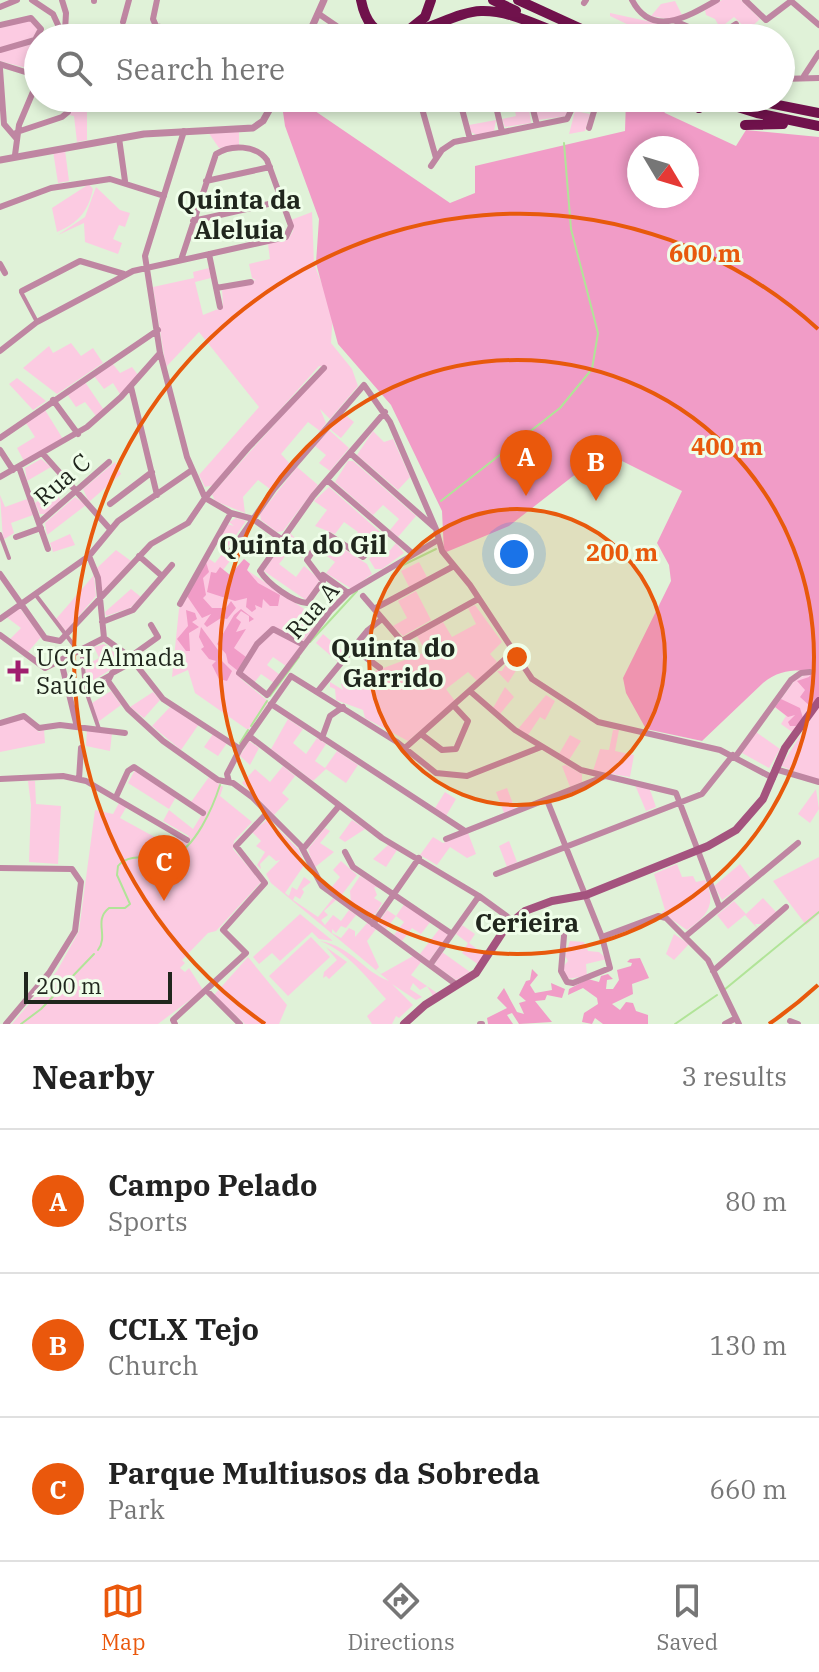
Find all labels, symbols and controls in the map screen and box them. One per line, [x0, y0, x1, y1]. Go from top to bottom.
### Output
search box [24, 24, 795, 112]
icon: search [52, 46, 96, 90]
text: Search here [116, 49, 285, 88]
north arrow [627, 136, 699, 208]
district label: Quinta da Aleluia [177, 182, 301, 246]
text: 600 m [669, 237, 741, 269]
pin: A [500, 430, 552, 496]
text: 400 m [691, 430, 763, 462]
pin: B [570, 435, 622, 501]
street label: Rua C [27, 446, 97, 512]
district label: Quinta do Gil [219, 527, 387, 561]
your location [494, 534, 534, 574]
text: 200 m [586, 536, 658, 568]
street label: Rua A [278, 574, 346, 645]
district label: Quinta do Garrido [331, 630, 455, 694]
place label: UCCI Almada Saúde [36, 641, 185, 701]
centre of rings [503, 643, 531, 671]
marker: UCCI Almada Saúde [7, 660, 29, 682]
pin: C [138, 835, 190, 901]
district label: Cerieira [475, 905, 579, 939]
scale bar [24, 968, 172, 1004]
text: 200 m [36, 971, 102, 1000]
text: Nearby [32, 1054, 154, 1098]
text: 3 results [681, 1059, 787, 1093]
text: Campo Pelado [108, 1165, 317, 1204]
text: A [49, 1184, 67, 1218]
text: 80 m [725, 1184, 787, 1218]
text: Sports [108, 1204, 188, 1238]
text: CCLX Tejo [108, 1309, 259, 1348]
text: B [49, 1328, 67, 1362]
text: 130 m [709, 1328, 787, 1362]
text: Church [108, 1348, 198, 1382]
text: Parque Multiusos da Sobreda [108, 1453, 540, 1492]
text: C [49, 1472, 67, 1506]
text: 660 m [709, 1472, 787, 1506]
text: Park [108, 1492, 165, 1526]
tab: Map [101, 1579, 146, 1656]
tab: Directions [347, 1579, 455, 1656]
tab: Saved [656, 1579, 718, 1656]

